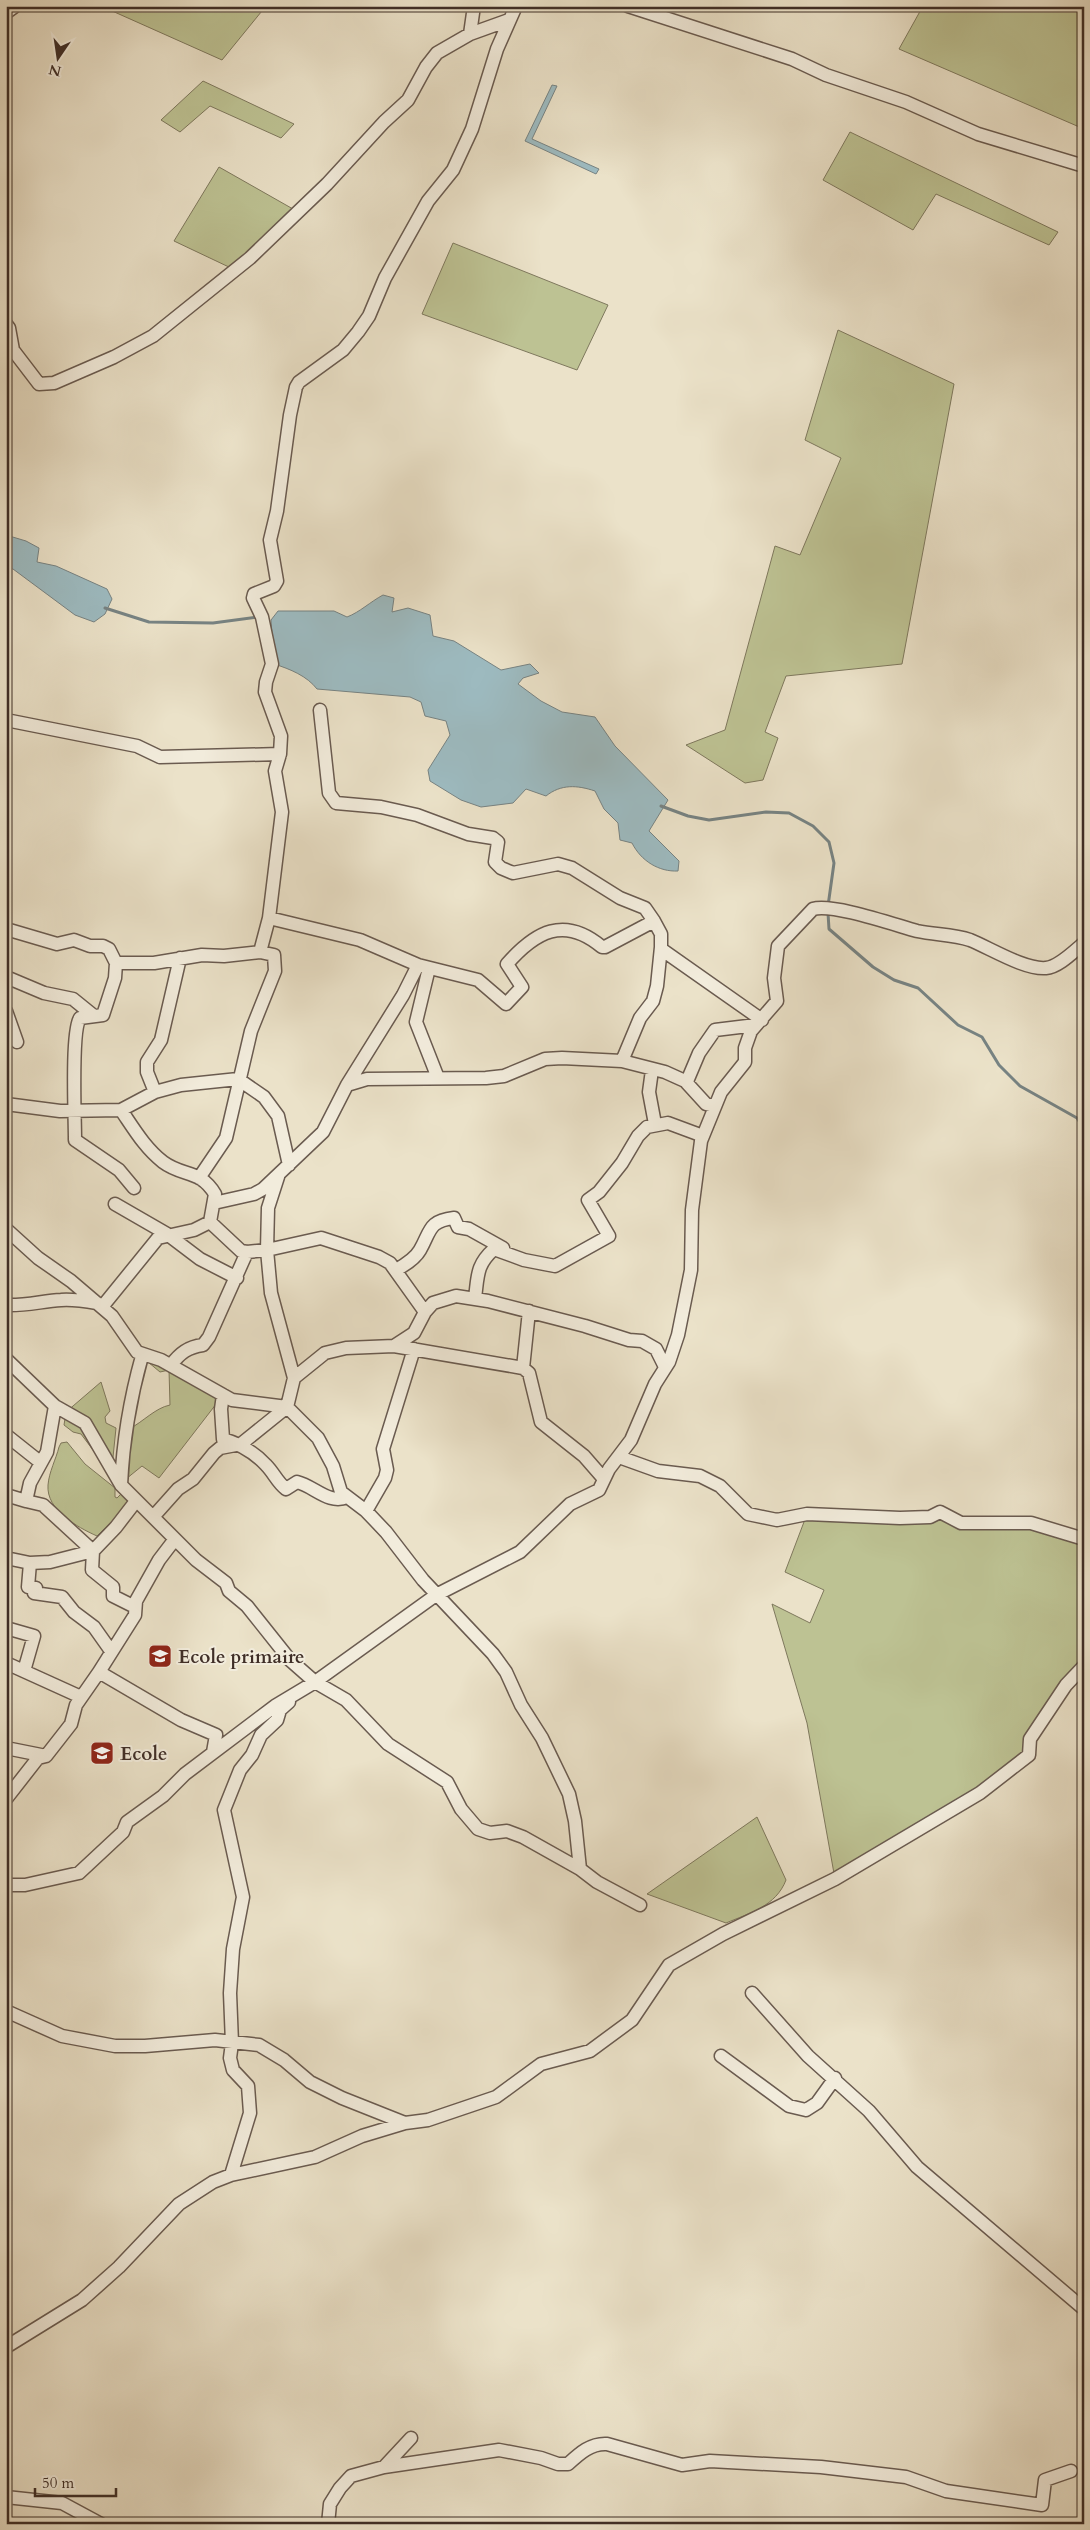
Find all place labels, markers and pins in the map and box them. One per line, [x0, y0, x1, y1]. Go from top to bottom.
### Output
school or university icon: Ecole primaire [147, 1643, 173, 1669]
place label: Ecole primaire [178, 1644, 305, 1670]
school or university icon: Ecole [89, 1740, 115, 1766]
place label: Ecole [120, 1741, 167, 1767]

